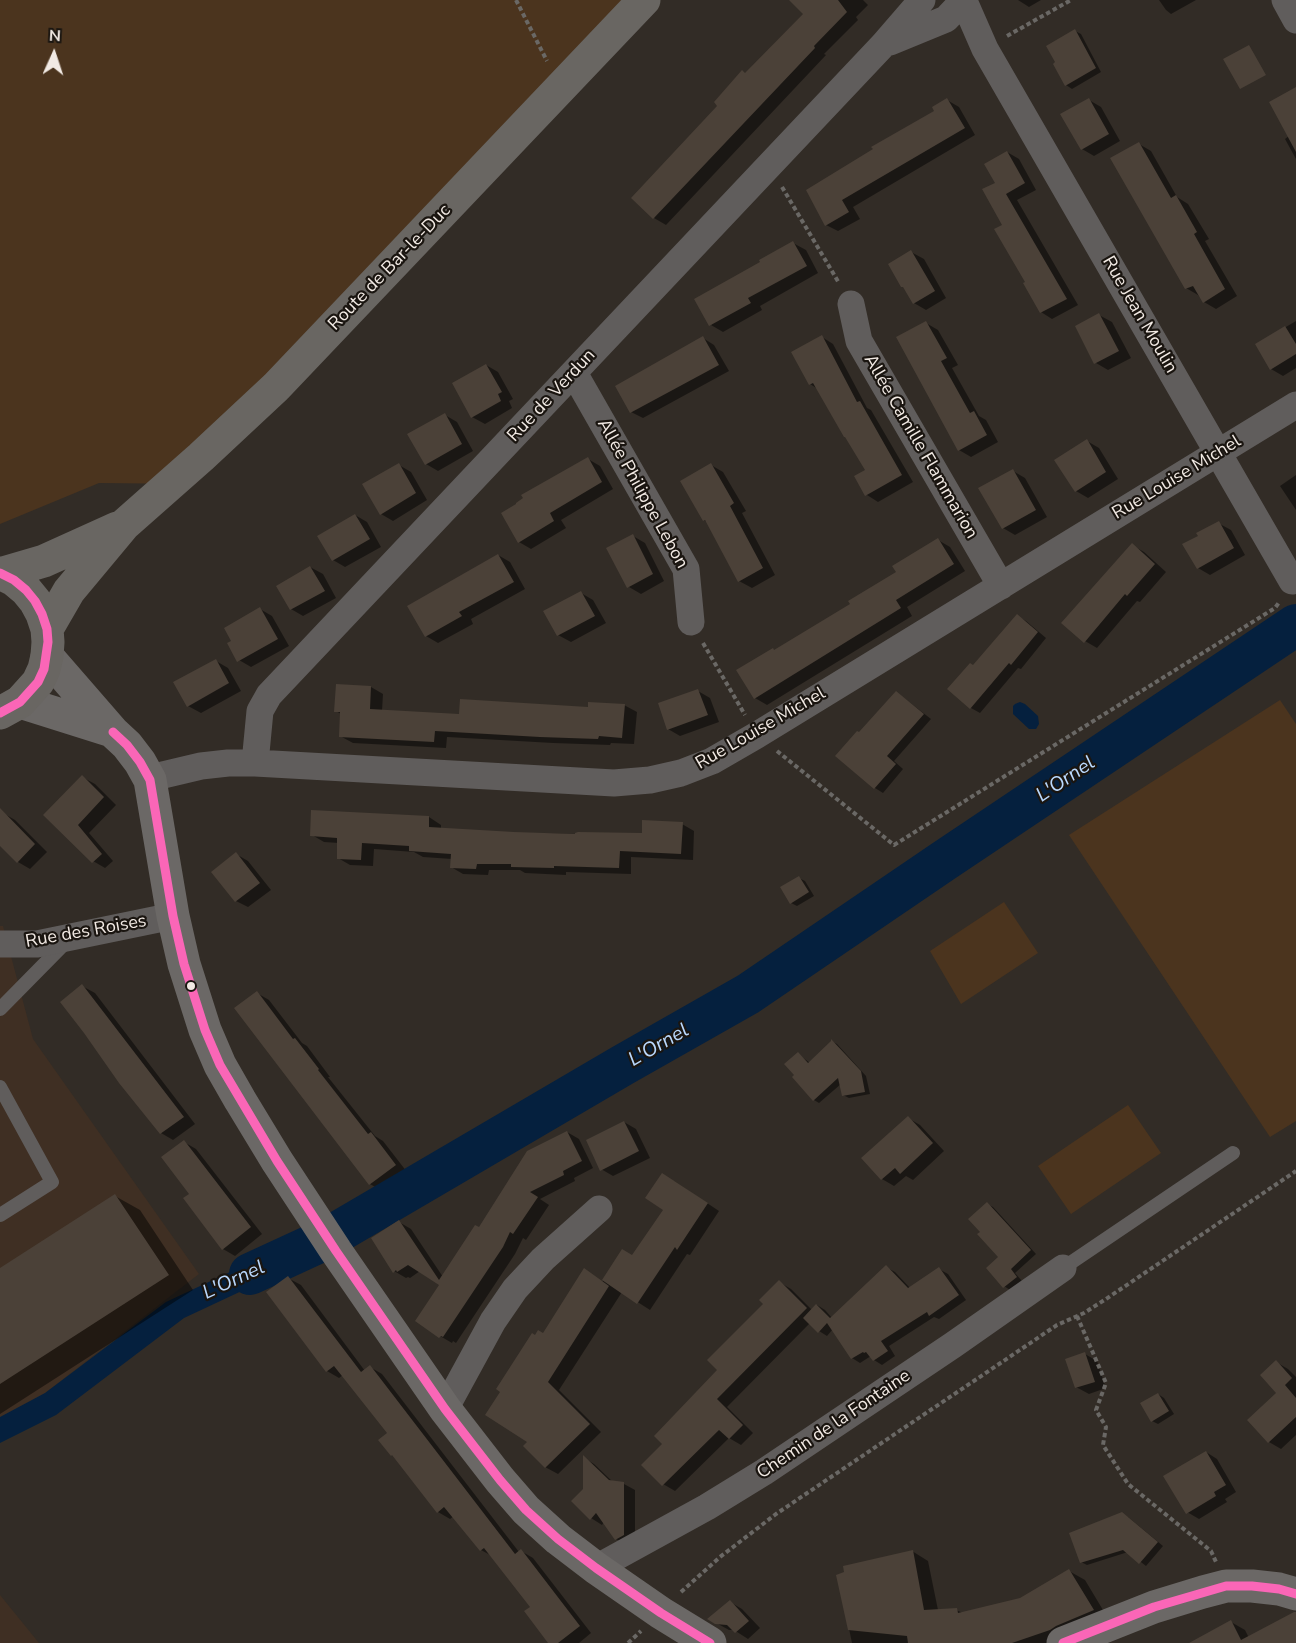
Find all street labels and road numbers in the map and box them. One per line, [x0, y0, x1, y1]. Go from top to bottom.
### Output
street label: Route de Bar-le-Duc [324, 200, 456, 336]
street label: Rue Jean Moulin [1097, 253, 1181, 377]
street label: Rue de Verdun [503, 345, 601, 447]
street label: Allée Camille Flammarion [858, 351, 982, 543]
street label: Allée Philippe Lebon [592, 415, 692, 573]
street label: Rue Louise Michel [1109, 431, 1245, 525]
street label: Rue Louise Michel [692, 683, 830, 775]
street label: Rue des Roises [24, 911, 148, 953]
street label: Chemin de la Fontaine [753, 1366, 915, 1484]

